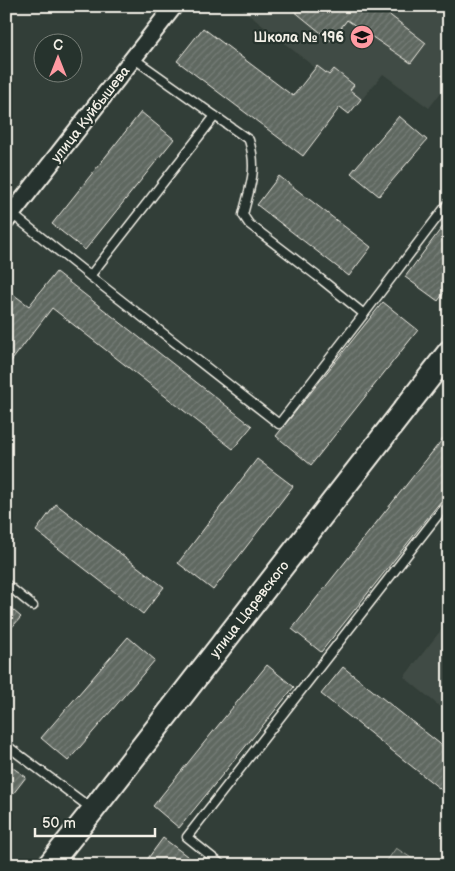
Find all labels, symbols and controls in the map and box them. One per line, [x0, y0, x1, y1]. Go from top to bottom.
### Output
school or university icon: Школа № 196 [349, 24, 375, 50]
place label: Школа № 196 [254, 29, 344, 46]
north arrow [32, 32, 82, 82]
text: С [53, 37, 63, 54]
street label: улица Куйбышева [47, 62, 134, 166]
street label: улица Царевского [206, 557, 293, 661]
scale bar [35, 806, 155, 838]
text: 50 m [42, 814, 76, 833]

